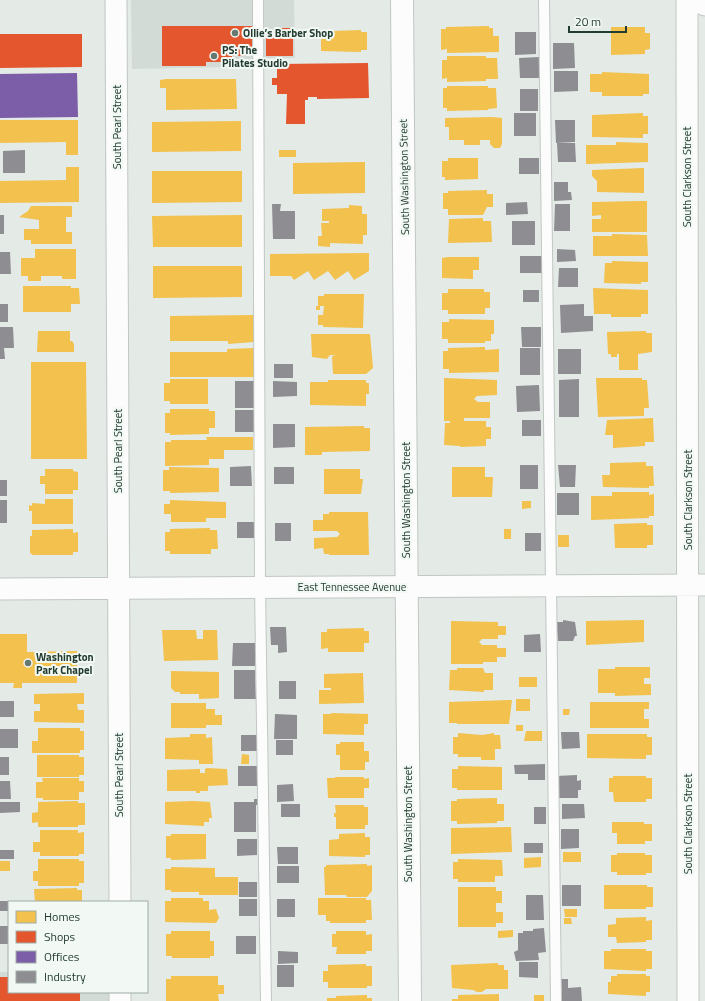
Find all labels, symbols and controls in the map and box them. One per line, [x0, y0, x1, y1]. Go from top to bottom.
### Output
scale bar [569, 8, 626, 34]
text: 20 m [575, 12, 601, 31]
place label: Ollie’s Barber Shop [243, 25, 333, 41]
marker: Ollie’s Barber Shop [230, 28, 240, 38]
place label: PS: The Pilates Studio [222, 42, 288, 71]
marker: PS: The Pilates Studio [209, 51, 219, 61]
street label: South Pearl Street [109, 85, 125, 169]
street label: South Washington Street [395, 119, 413, 235]
street label: South Clarkson Street [679, 127, 695, 227]
street label: South Pearl Street [110, 409, 126, 493]
street label: South Washington Street [398, 442, 414, 558]
street label: South Clarkson Street [680, 450, 696, 550]
street label: East Tennessee Avenue [298, 579, 407, 595]
place label: Washington Park Chapel [36, 649, 94, 678]
marker: Washington Park Chapel [23, 658, 33, 668]
street label: South Pearl Street [111, 733, 127, 817]
street label: South Washington Street [400, 766, 416, 882]
street label: South Clarkson Street [680, 774, 696, 874]
legend [8, 901, 148, 993]
text: Homes [44, 907, 80, 926]
text: Shops [44, 927, 76, 946]
text: Offices [44, 947, 80, 966]
text: Industry [44, 967, 86, 986]

